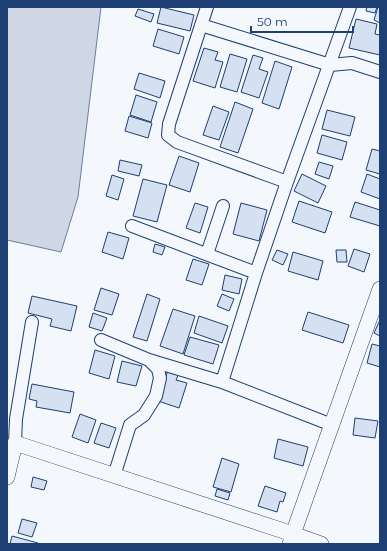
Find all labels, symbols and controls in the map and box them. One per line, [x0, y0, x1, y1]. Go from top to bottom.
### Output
scale bar [251, 8, 353, 34]
text: 50 m [257, 14, 288, 29]

